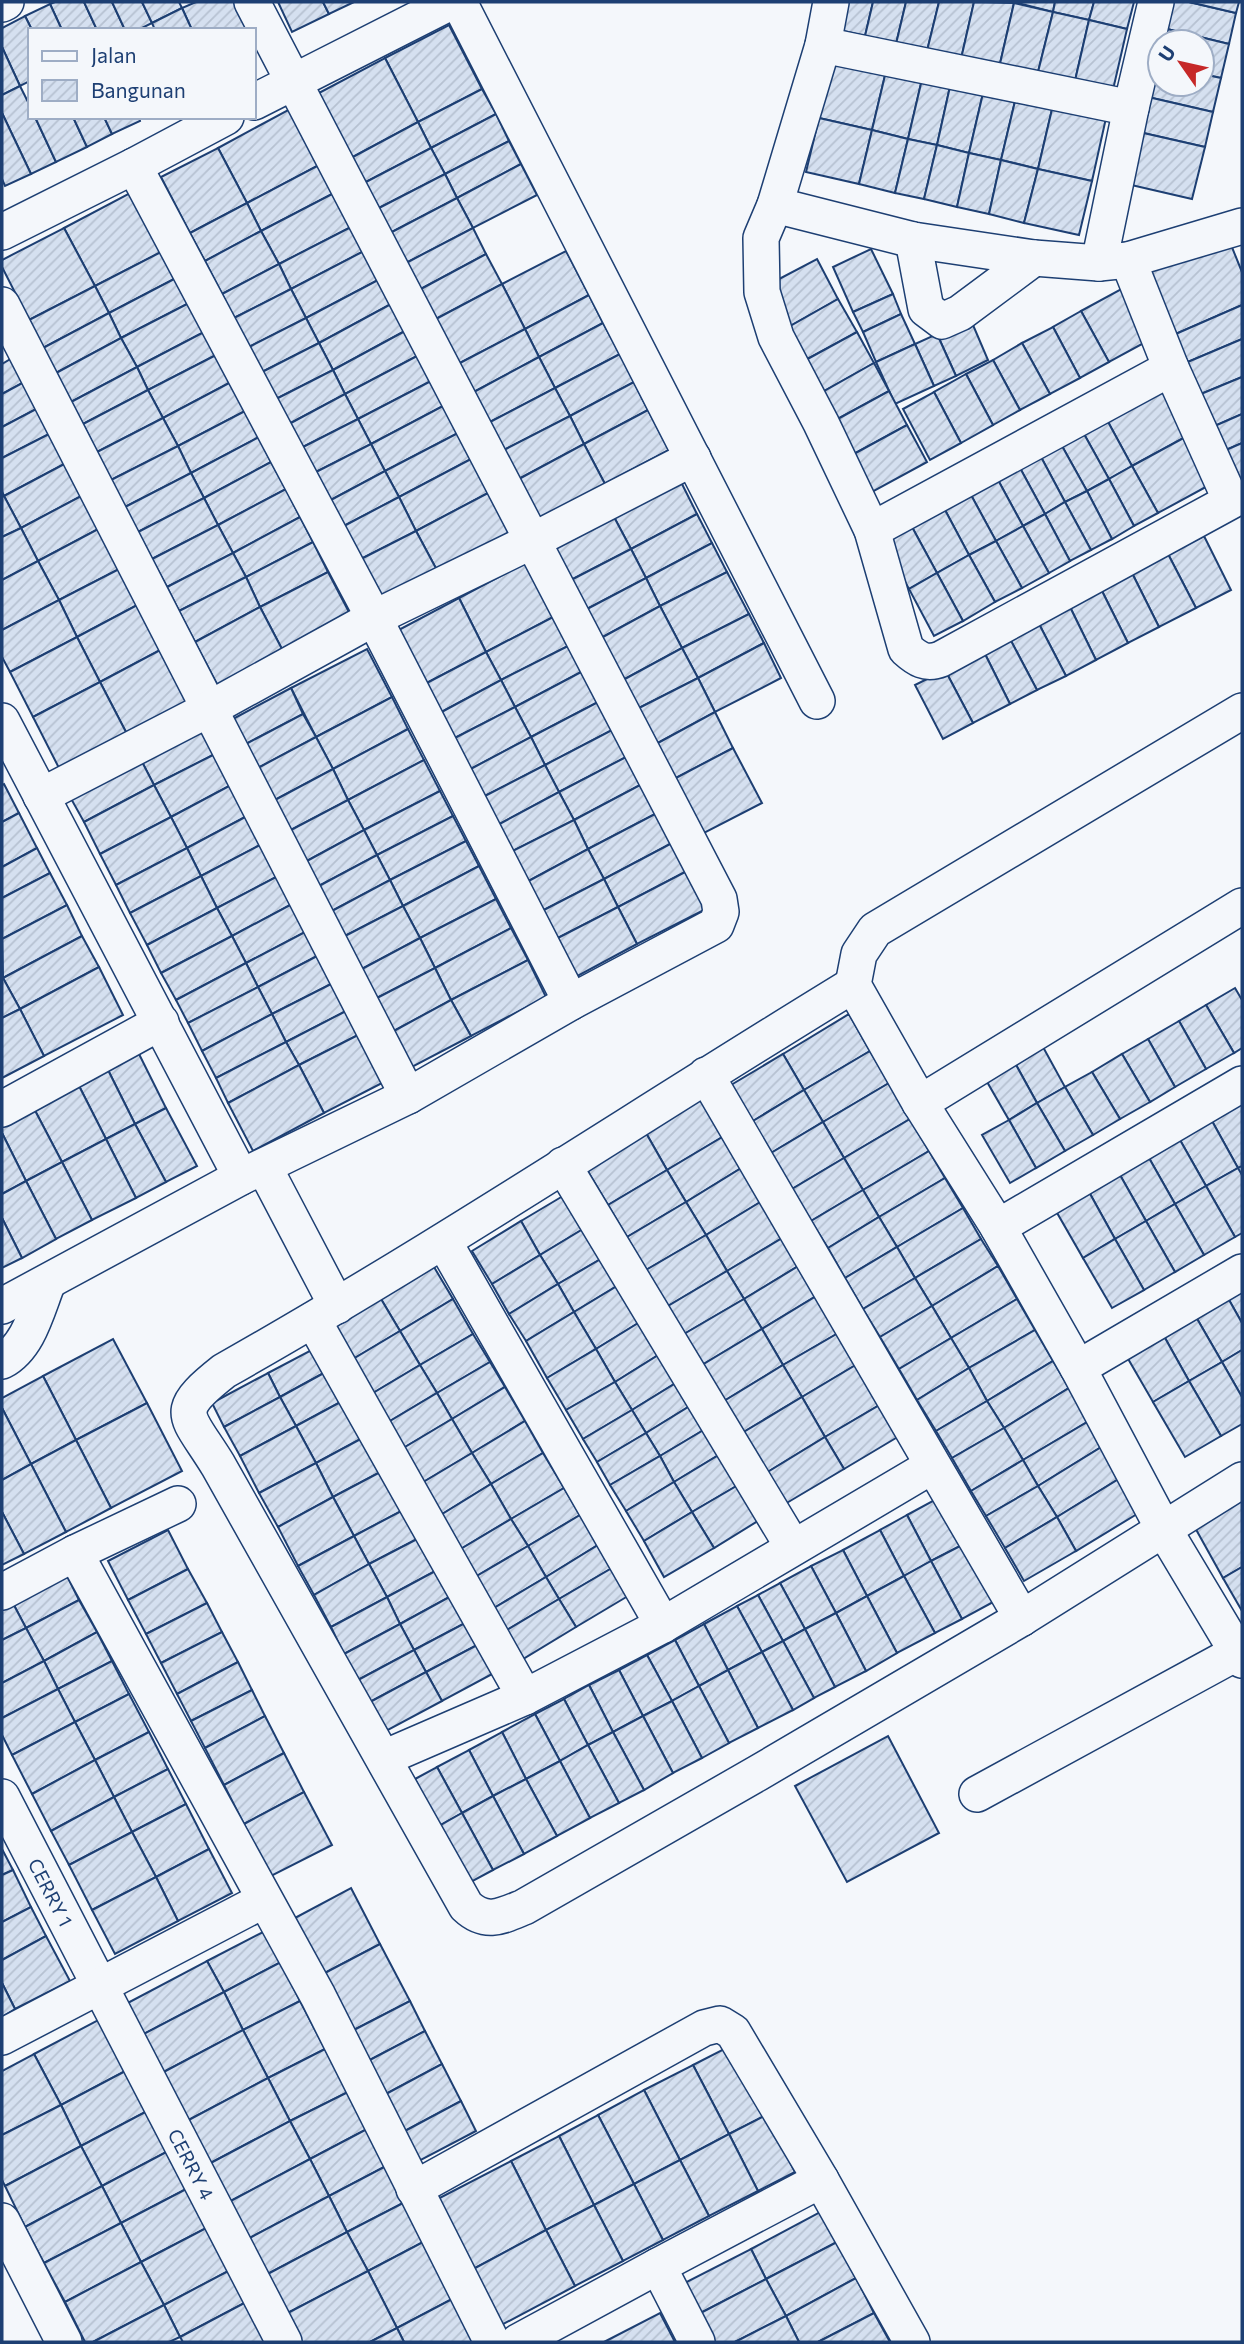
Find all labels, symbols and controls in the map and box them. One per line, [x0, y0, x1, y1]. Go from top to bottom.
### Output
legend [28, 28, 256, 119]
north arrow [1146, 28, 1216, 98]
text: U [1153, 41, 1180, 65]
text: Jalan [91, 42, 136, 67]
text: Bangunan [91, 77, 186, 102]
street label: CERRY 1 [24, 1854, 78, 1930]
street label: CERRY 4 [164, 2124, 220, 2203]

